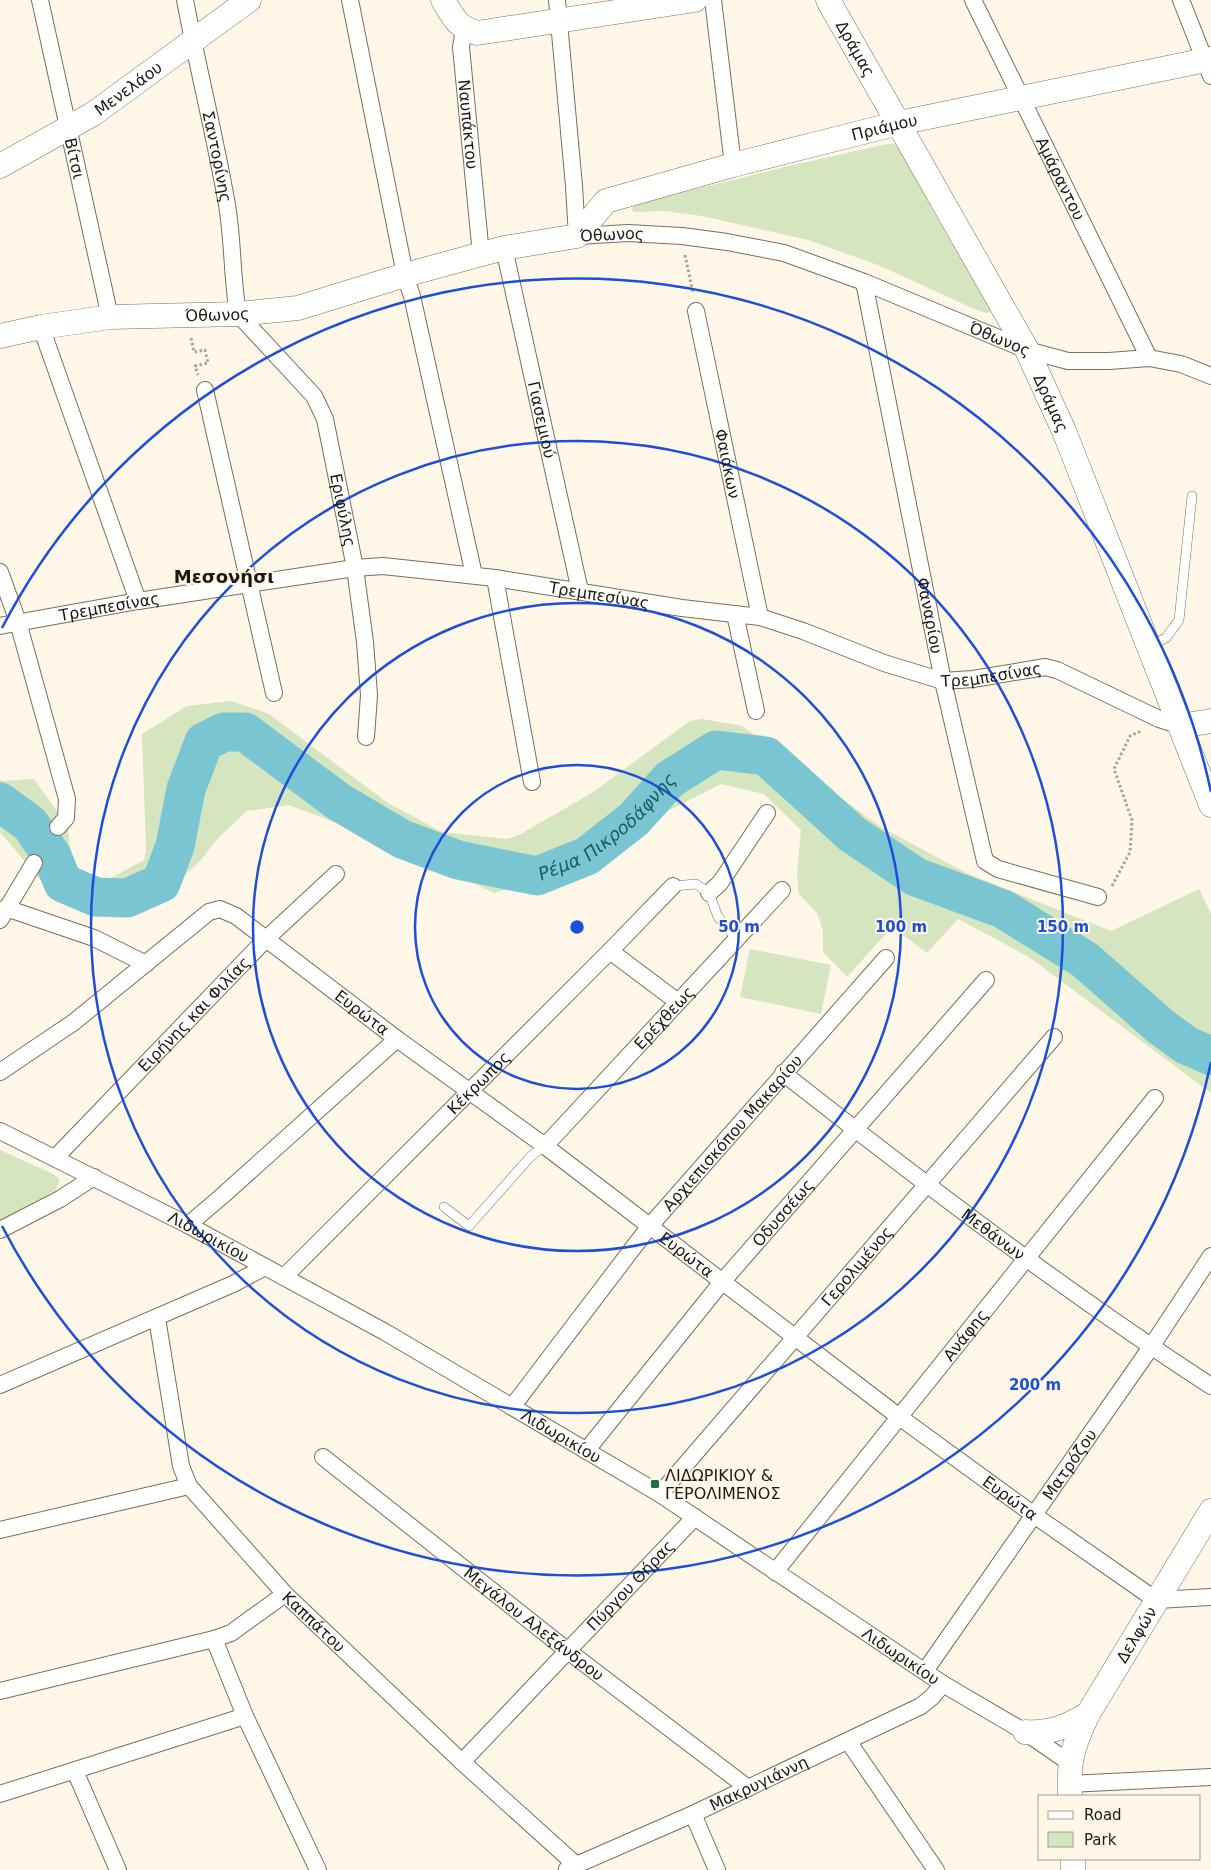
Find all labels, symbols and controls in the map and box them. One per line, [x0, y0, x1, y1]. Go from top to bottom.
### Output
street label: Δράμας [832, 17, 879, 80]
street label: Μενελάου [91, 58, 166, 120]
street label: Ναυπάκτου [454, 79, 482, 170]
street label: Σαντορίνης [198, 109, 235, 204]
street label: Πριάμου [849, 110, 919, 145]
street label: Αμάραντου [1032, 134, 1089, 223]
street label: Βίτσι [61, 136, 88, 181]
street label: Όθωνος [578, 224, 645, 246]
street label: Όθωνος [184, 304, 250, 325]
street label: Όθωνος [966, 318, 1033, 360]
street label: Δράμας [1029, 371, 1072, 435]
street label: Γιασεμιού [524, 380, 559, 460]
street label: Φαιάκων [711, 427, 744, 500]
street label: Εριφύλης [326, 472, 360, 549]
district label: Μεσονήσι [174, 566, 274, 587]
street label: Φαναρίου [913, 576, 946, 655]
street label: Τρεμπεσίνας [547, 578, 651, 613]
street label: Τρεμπεσίνας [57, 589, 161, 625]
street label: Τρεμπεσίνας [939, 659, 1043, 691]
water label: Ρέμα Πικροδάφνης [535, 768, 680, 884]
centre of rings [568, 918, 586, 936]
text: 50 m [718, 918, 760, 936]
text: 100 m [875, 918, 927, 936]
text: 150 m [1037, 918, 1089, 936]
street label: Ειρήνης και Φιλίας [134, 953, 254, 1076]
street label: Ερέχθεως [630, 982, 698, 1054]
street label: Ευρώτα [331, 986, 393, 1039]
street label: Κέκρωπος [443, 1048, 514, 1118]
street label: Αρχιεπισκόπου Μακαρίου [659, 1051, 806, 1215]
street label: Οδυσσέως [748, 1175, 818, 1251]
street label: Μεθάνων [958, 1205, 1029, 1264]
street label: Λιδωρικίου [165, 1208, 252, 1266]
street label: Γερολιμένος [817, 1223, 897, 1310]
street label: Ευρώτα [656, 1228, 717, 1282]
street label: Ανάφης [939, 1306, 992, 1365]
text: 200 m [1009, 1376, 1061, 1394]
street label: Λιδωρικίου [518, 1406, 604, 1467]
street label: Ματρόζου [1038, 1426, 1101, 1504]
place label: ΛΙΔΩΡΙΚΙΟΥ & ΓΕΡΟΛΙΜΕΝΟΣ [665, 1466, 781, 1503]
street label: Ευρώτα [979, 1472, 1041, 1524]
marker: ΛΙΔΩΡΙΚΙΟΥ & ΓΕΡΟΛΙΜΕΝΟΣ [649, 1478, 661, 1490]
street label: Πύργου Θήρας [583, 1536, 678, 1635]
street label: Μεγάλου Αλεξάνδρου [460, 1563, 608, 1685]
street label: Καππάτου [278, 1588, 349, 1656]
street label: Δελφών [1112, 1603, 1161, 1666]
street label: Λιδωρικίου [859, 1624, 943, 1689]
street label: Μακρυγιάννη [706, 1752, 811, 1815]
legend [1038, 1795, 1201, 1860]
text: Road [1084, 1806, 1122, 1824]
text: Park [1084, 1831, 1117, 1849]

